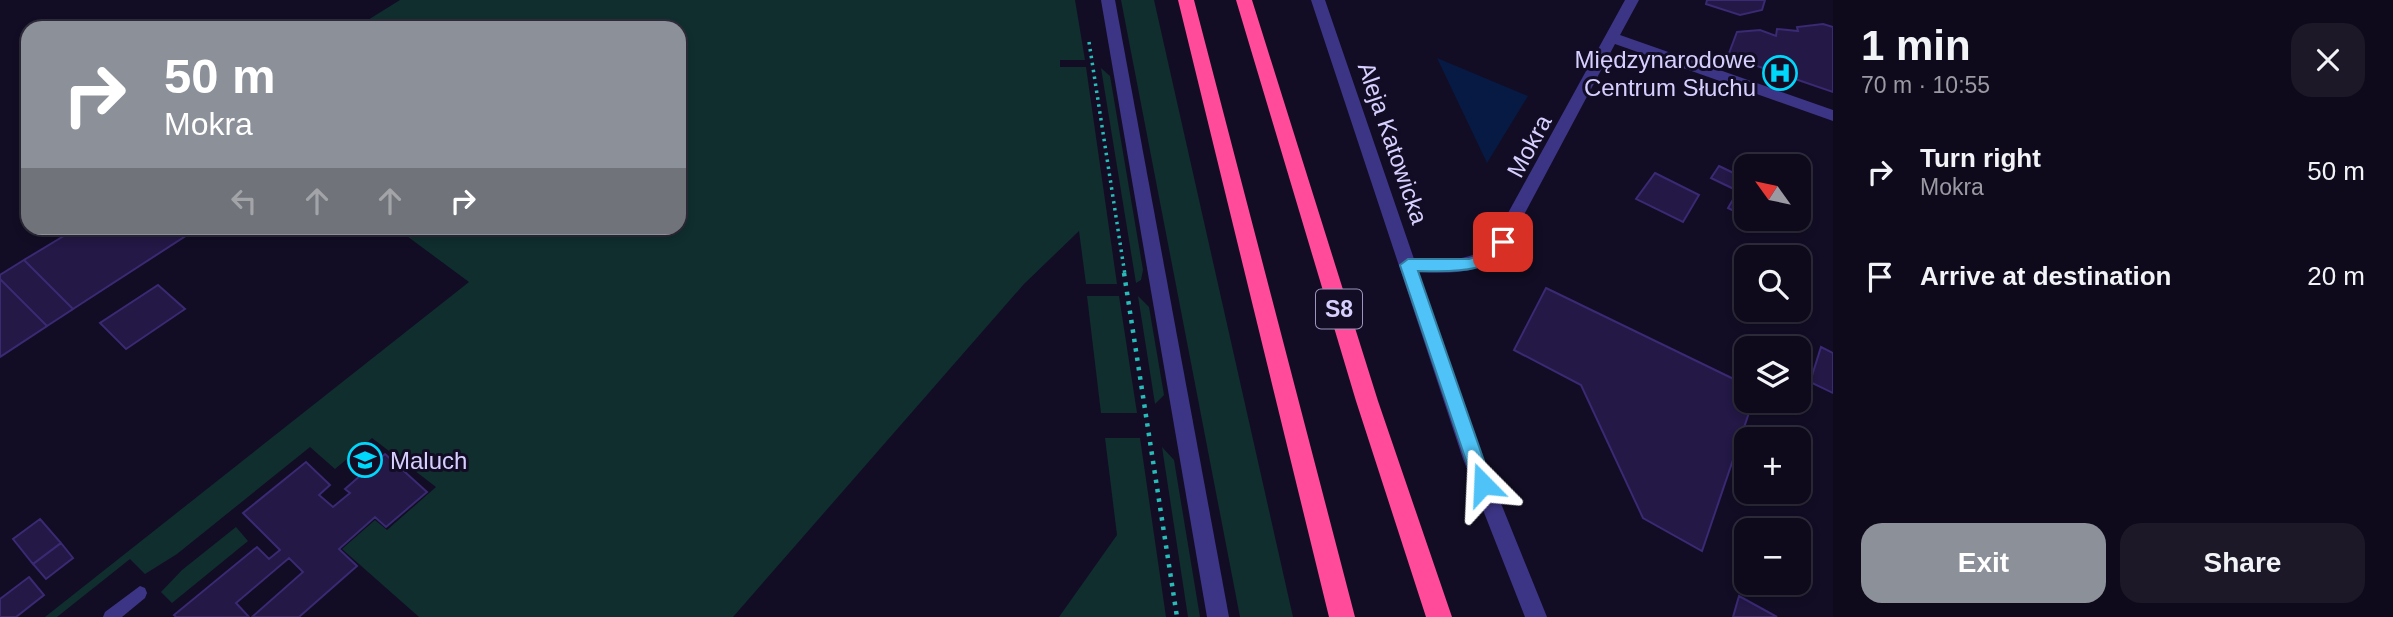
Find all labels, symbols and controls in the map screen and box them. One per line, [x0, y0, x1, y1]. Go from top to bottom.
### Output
text: 1 min [1861, 22, 1971, 69]
button: close [2291, 23, 2365, 97]
place label: Międzynarodowe Centrum Słuchu [1575, 46, 1756, 101]
icon: right [49, 49, 140, 140]
text: 50 m [164, 49, 276, 103]
hospital icon: Międzynarodowe Centrum Słuchu [1761, 54, 1799, 92]
street label: Aleja Katowicka [1353, 59, 1434, 228]
text: 70 m · 10:55 [1861, 72, 1990, 98]
text: Mokra [164, 106, 253, 142]
street label: Mokra [1501, 110, 1557, 182]
text: Turn right [1920, 143, 2041, 173]
icon: right [1861, 153, 1899, 191]
north arrow [1734, 154, 1811, 231]
map controls [1734, 154, 1811, 595]
text: 50 m [2307, 156, 2365, 186]
text: Mokra [1920, 174, 1984, 200]
icon: left [225, 182, 263, 220]
icon: ahead [298, 182, 336, 220]
icon: ahead [371, 182, 409, 220]
icon: right [444, 182, 482, 220]
pin [1473, 212, 1533, 272]
icon: arrive [1484, 223, 1522, 261]
button: search [1734, 245, 1811, 322]
icon: arrive [1861, 258, 1899, 296]
text: Arrive at destination [1920, 261, 2171, 291]
text: 20 m [2307, 261, 2365, 291]
road number: S8 [1316, 290, 1362, 328]
button: layers [1734, 336, 1811, 413]
button: + [1734, 427, 1811, 504]
school or university icon: Maluch [346, 441, 384, 479]
place label: Maluch [390, 447, 467, 474]
position arrow [1446, 447, 1520, 521]
button: − [1734, 518, 1811, 595]
button: Exit [1861, 523, 2106, 603]
button: Share [2120, 523, 2365, 603]

